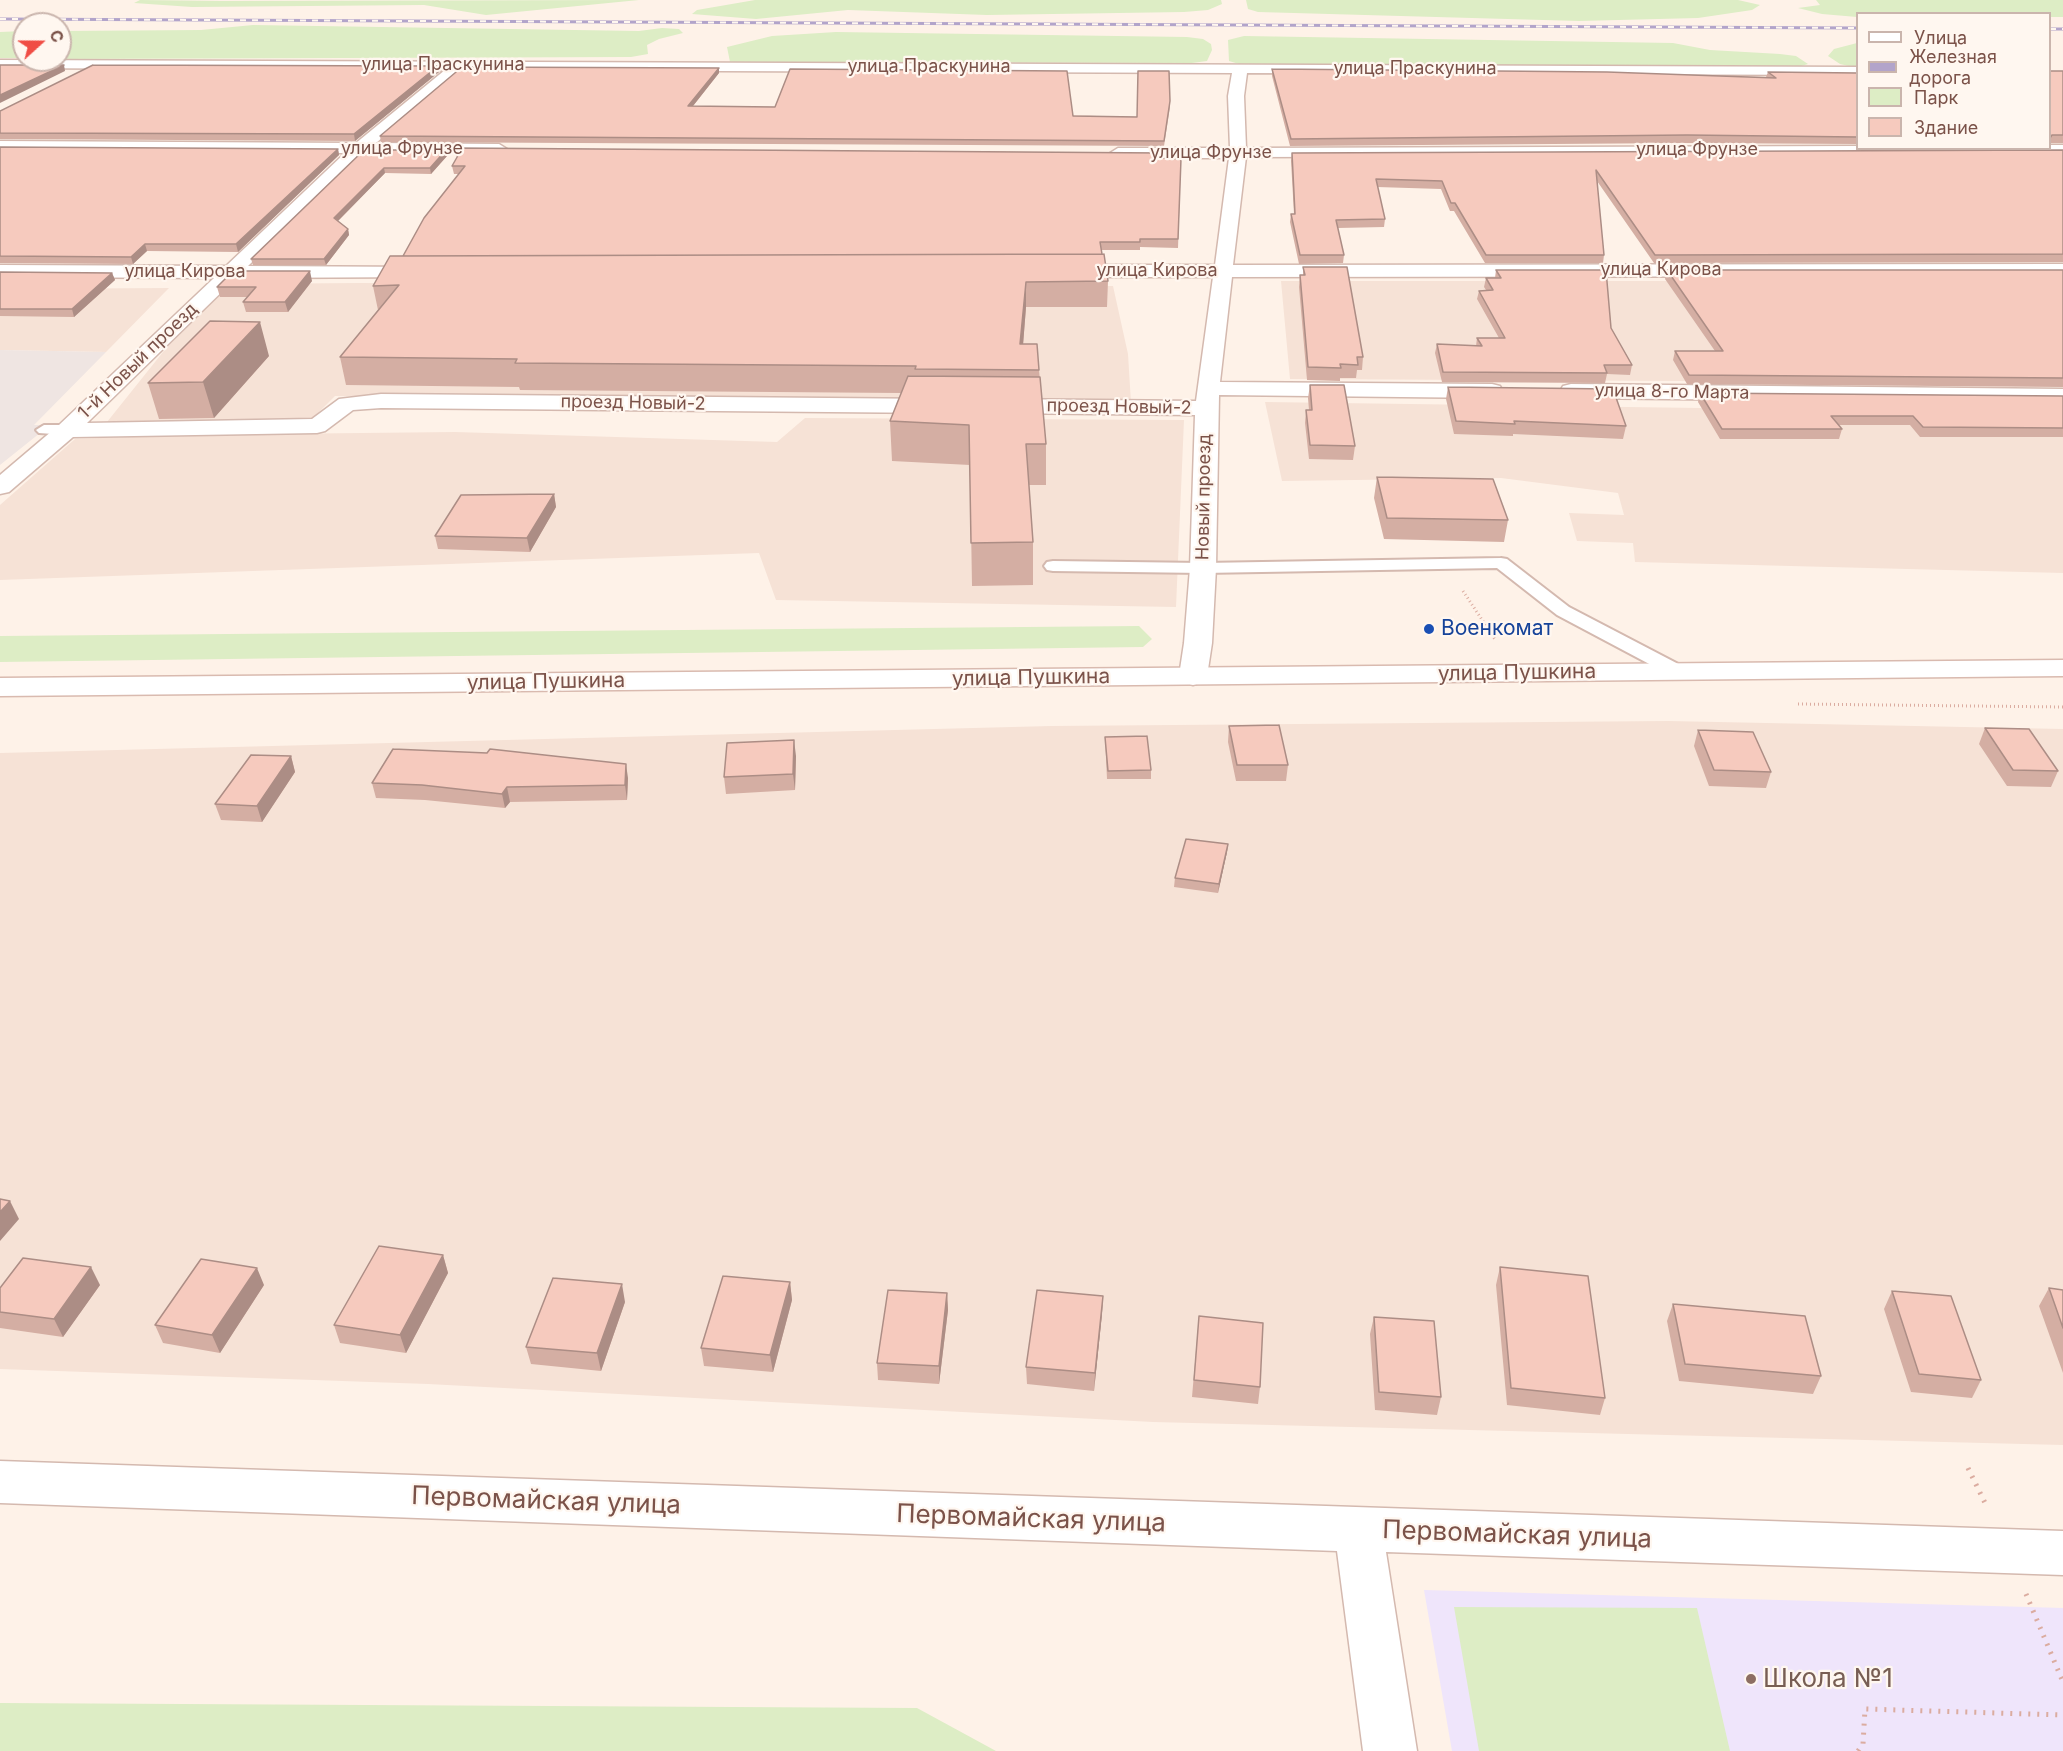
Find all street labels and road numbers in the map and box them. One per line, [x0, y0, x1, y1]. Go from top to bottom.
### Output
street label: улица Праскунина [361, 54, 525, 76]
street label: улица Праскунина [847, 56, 1011, 78]
street label: улица Праскунина [1333, 58, 1497, 80]
street label: улица Фрунзе [341, 138, 463, 160]
street label: улица Фрунзе [1636, 139, 1758, 161]
street label: улица Фрунзе [1150, 142, 1272, 164]
street label: улица Кирова [1600, 259, 1722, 281]
street label: улица Кирова [1096, 260, 1218, 282]
street label: улица Кирова [124, 261, 246, 283]
street label: 1-й Новый проезд [74, 298, 202, 424]
street label: улица 8-го Марта [1594, 380, 1750, 404]
street label: проезд Новый-2 [560, 391, 706, 415]
street label: проезд Новый-2 [1046, 395, 1192, 419]
street label: Новый проезд [1192, 434, 1216, 560]
street label: улица Пушкина [1438, 659, 1596, 687]
street label: улица Пушкина [952, 664, 1110, 692]
street label: улица Пушкина [467, 668, 625, 696]
street label: Первомайская улица [411, 1481, 681, 1521]
street label: Первомайская улица [896, 1499, 1166, 1539]
street label: Первомайская улица [1382, 1515, 1652, 1555]

